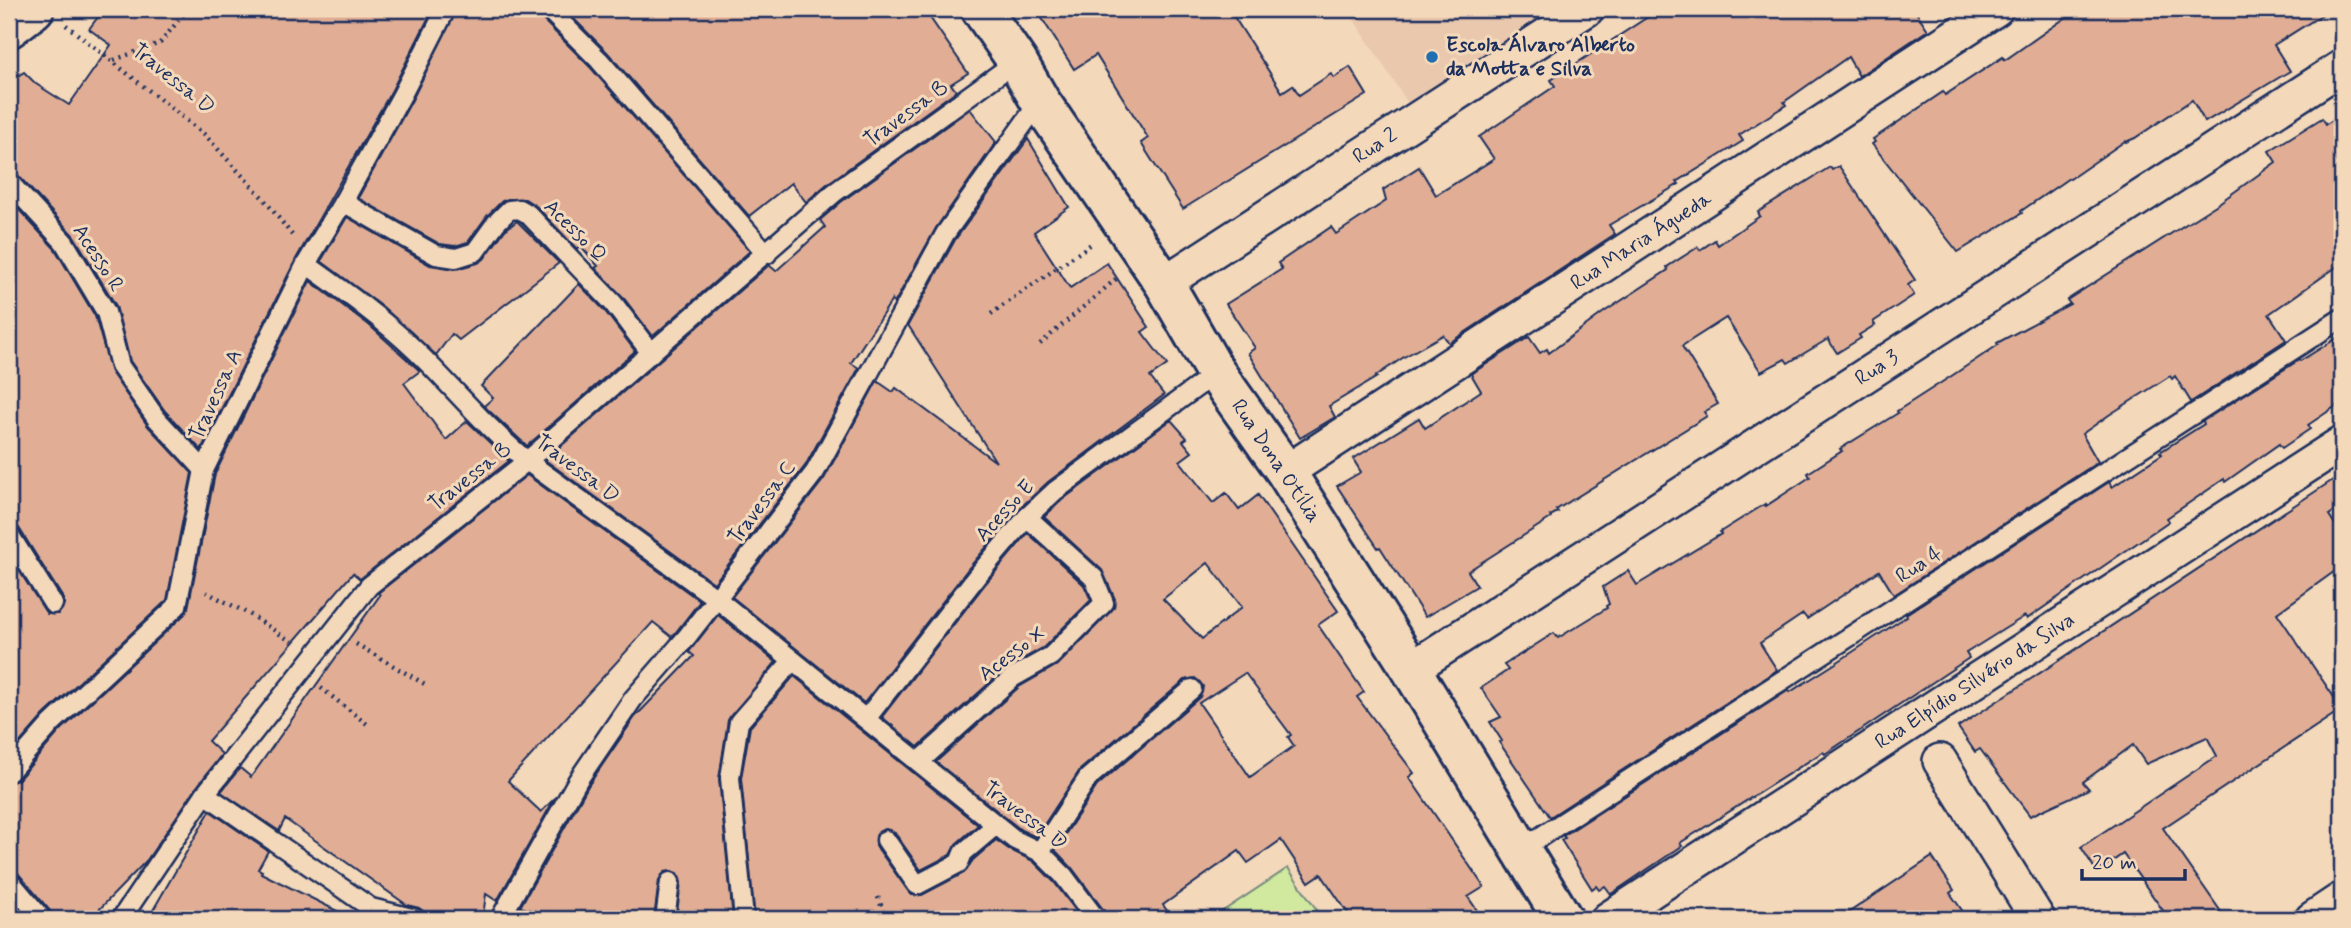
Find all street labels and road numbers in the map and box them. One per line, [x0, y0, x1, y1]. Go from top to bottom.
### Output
street label: Travessa D [126, 37, 220, 121]
street label: Travessa B [858, 74, 954, 154]
street label: Rua 2 [1347, 121, 1403, 171]
street label: Rua Maria Águeda [1565, 185, 1717, 297]
street label: Acesso Q [537, 193, 613, 269]
street label: Acesso R [66, 219, 130, 297]
street label: Rua 3 [1850, 343, 1905, 393]
street label: Travessa A [183, 345, 249, 445]
street label: Rua Dona Otília [1224, 394, 1328, 528]
street label: Travessa D [529, 428, 625, 510]
street label: Travessa B [423, 436, 517, 518]
street label: Travessa C [721, 455, 803, 550]
street label: Acesso E [969, 474, 1041, 548]
street label: Rua 4 [1890, 540, 1948, 590]
street label: Rua Elpídio Silvério da Silva [1870, 606, 2080, 756]
street label: Acesso X [973, 620, 1051, 688]
street label: Travessa D [977, 775, 1073, 857]

